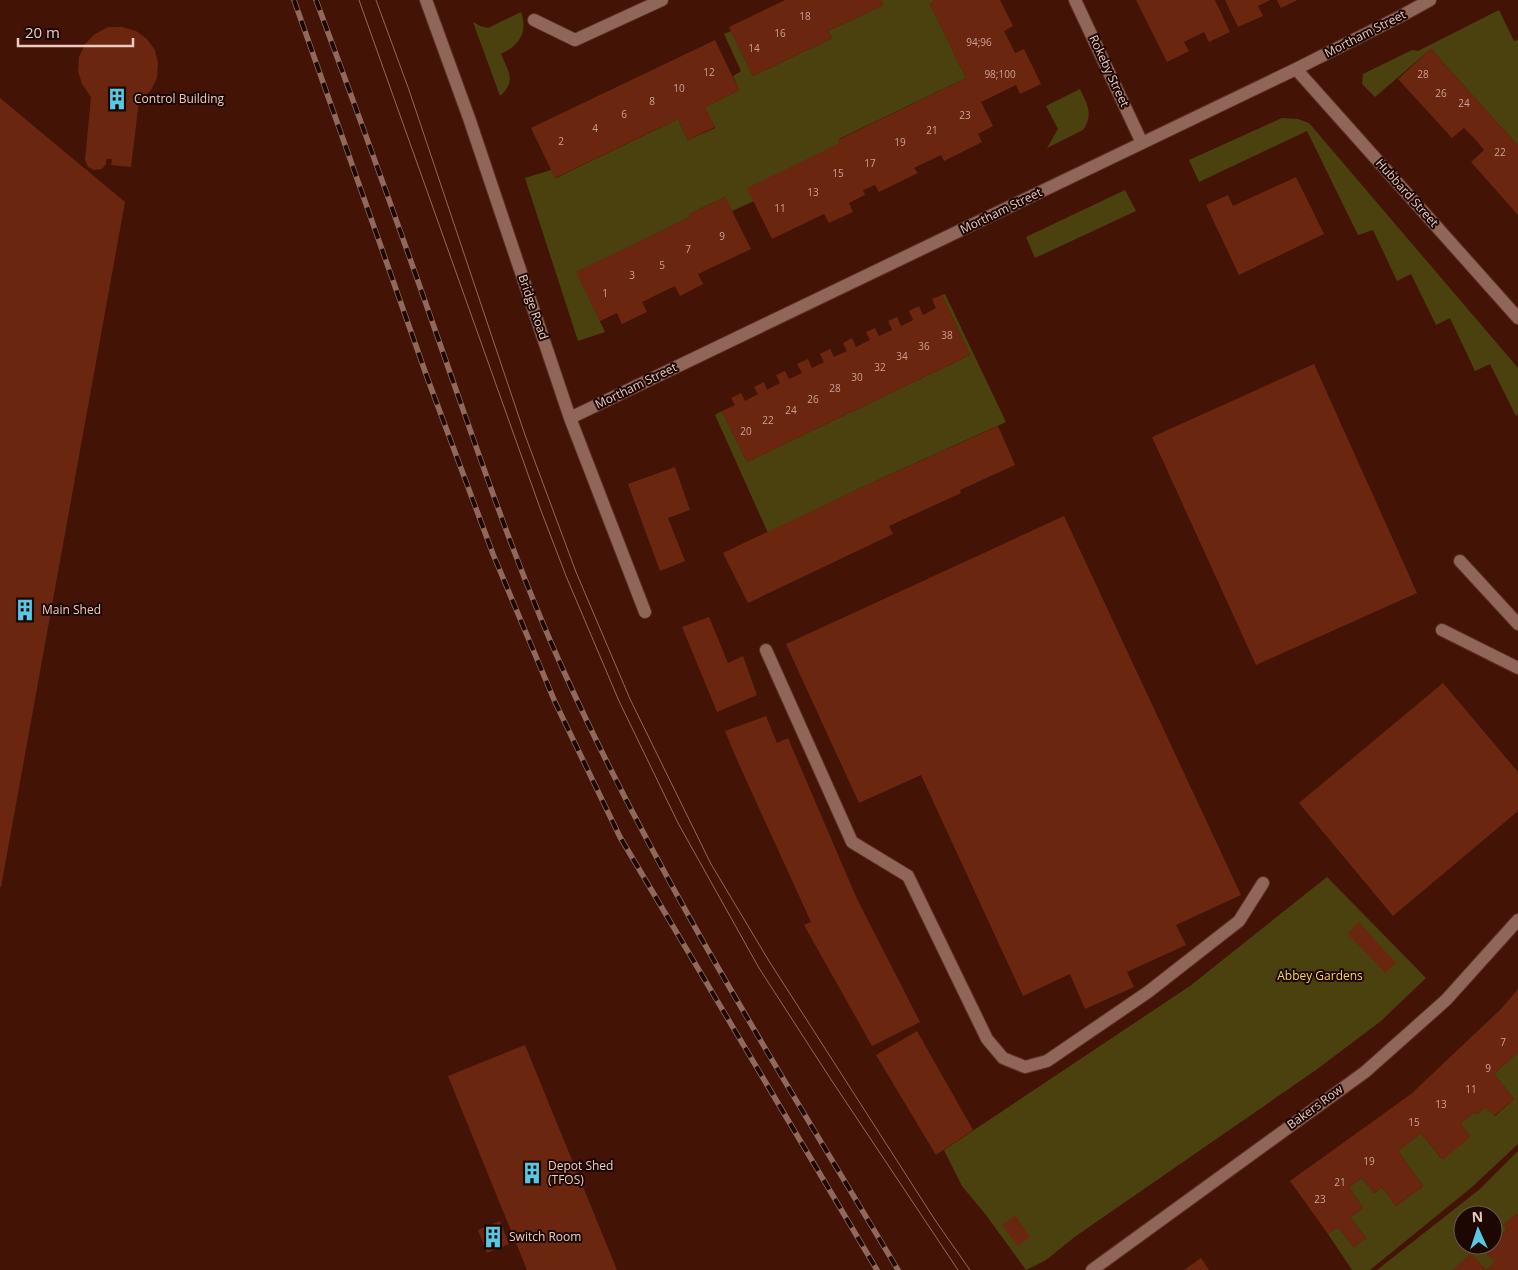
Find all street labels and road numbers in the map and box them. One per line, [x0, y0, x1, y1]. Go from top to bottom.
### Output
street label: Mortham Street [1321, 6, 1408, 61]
street label: Rokeby Street [1085, 32, 1134, 110]
street label: Hubbard Street [1372, 155, 1443, 230]
street label: Mortham Street [957, 183, 1044, 238]
street label: Bridge Road [514, 272, 553, 342]
street label: Mortham Street [592, 358, 679, 413]
street label: Bakers Row [1283, 1080, 1347, 1133]

